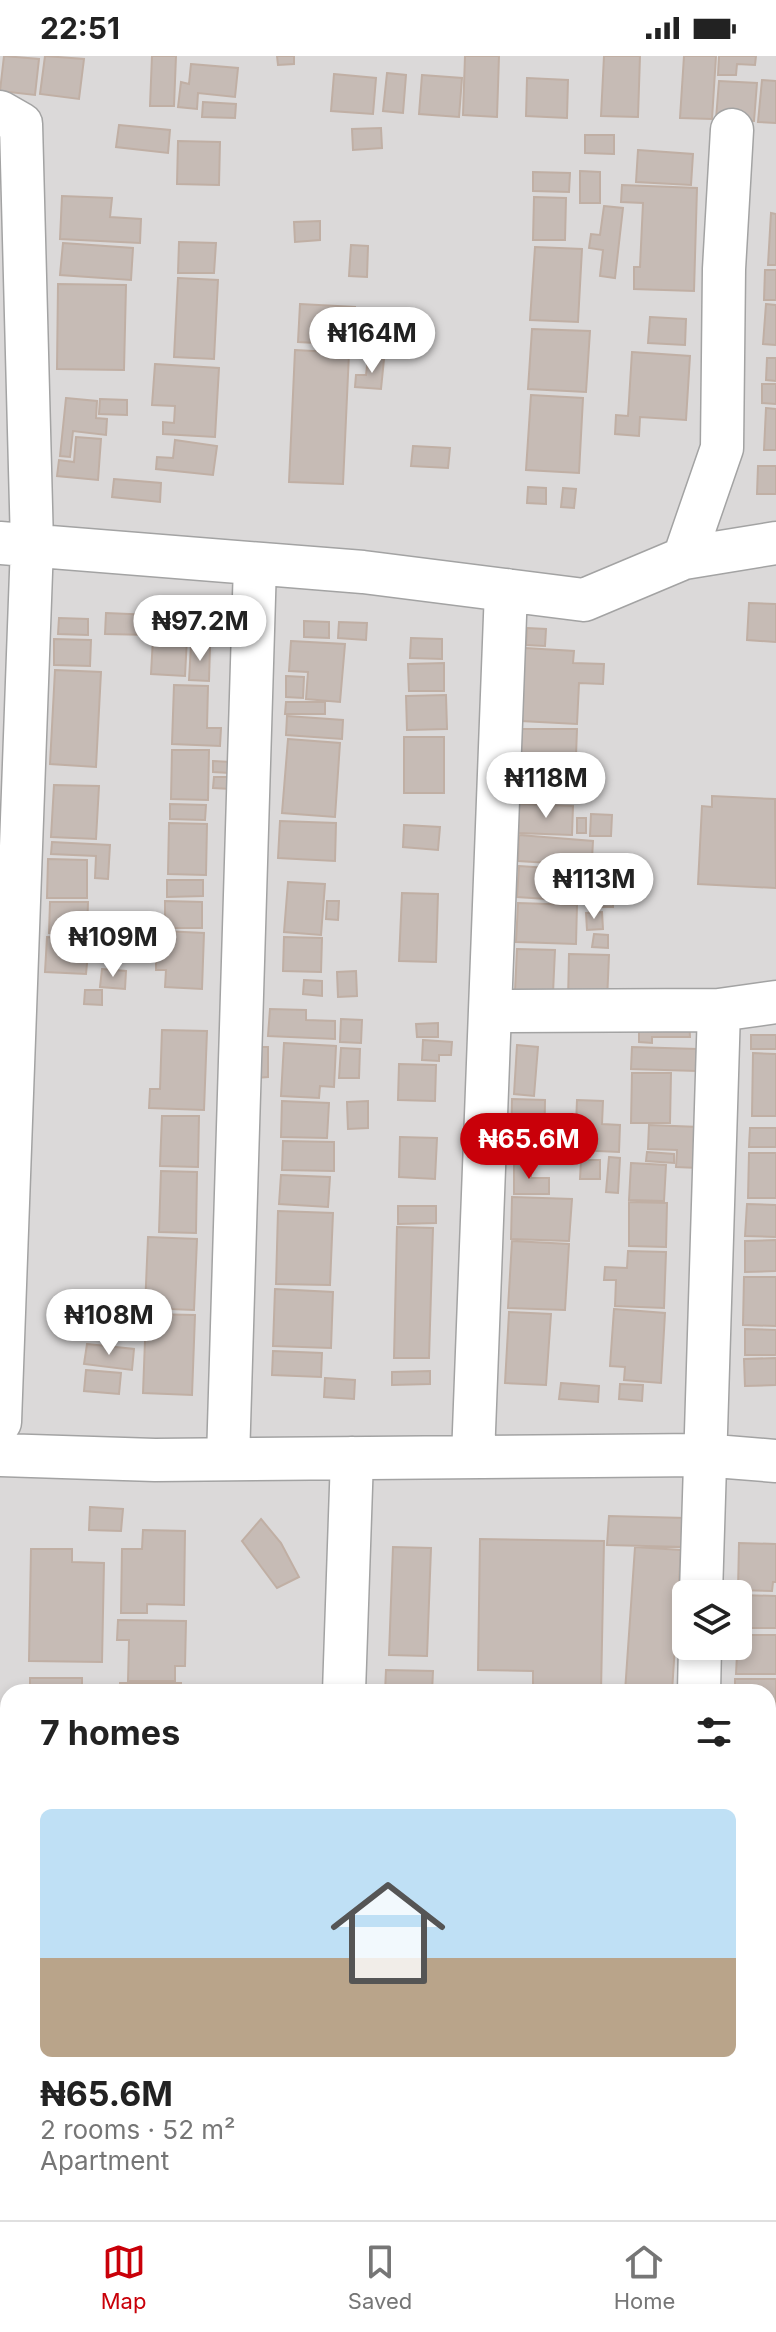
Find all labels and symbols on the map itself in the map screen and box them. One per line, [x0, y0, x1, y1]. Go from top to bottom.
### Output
pin: ₦164M [316, 307, 428, 375]
pin: ₦97.2M [135, 595, 265, 663]
pin: ₦118M [490, 752, 602, 820]
pin: ₦113M [538, 853, 650, 921]
pin: ₦109M [57, 911, 169, 979]
pin: ₦65.6M [464, 1113, 594, 1181]
pin: ₦108M [53, 1289, 165, 1357]

